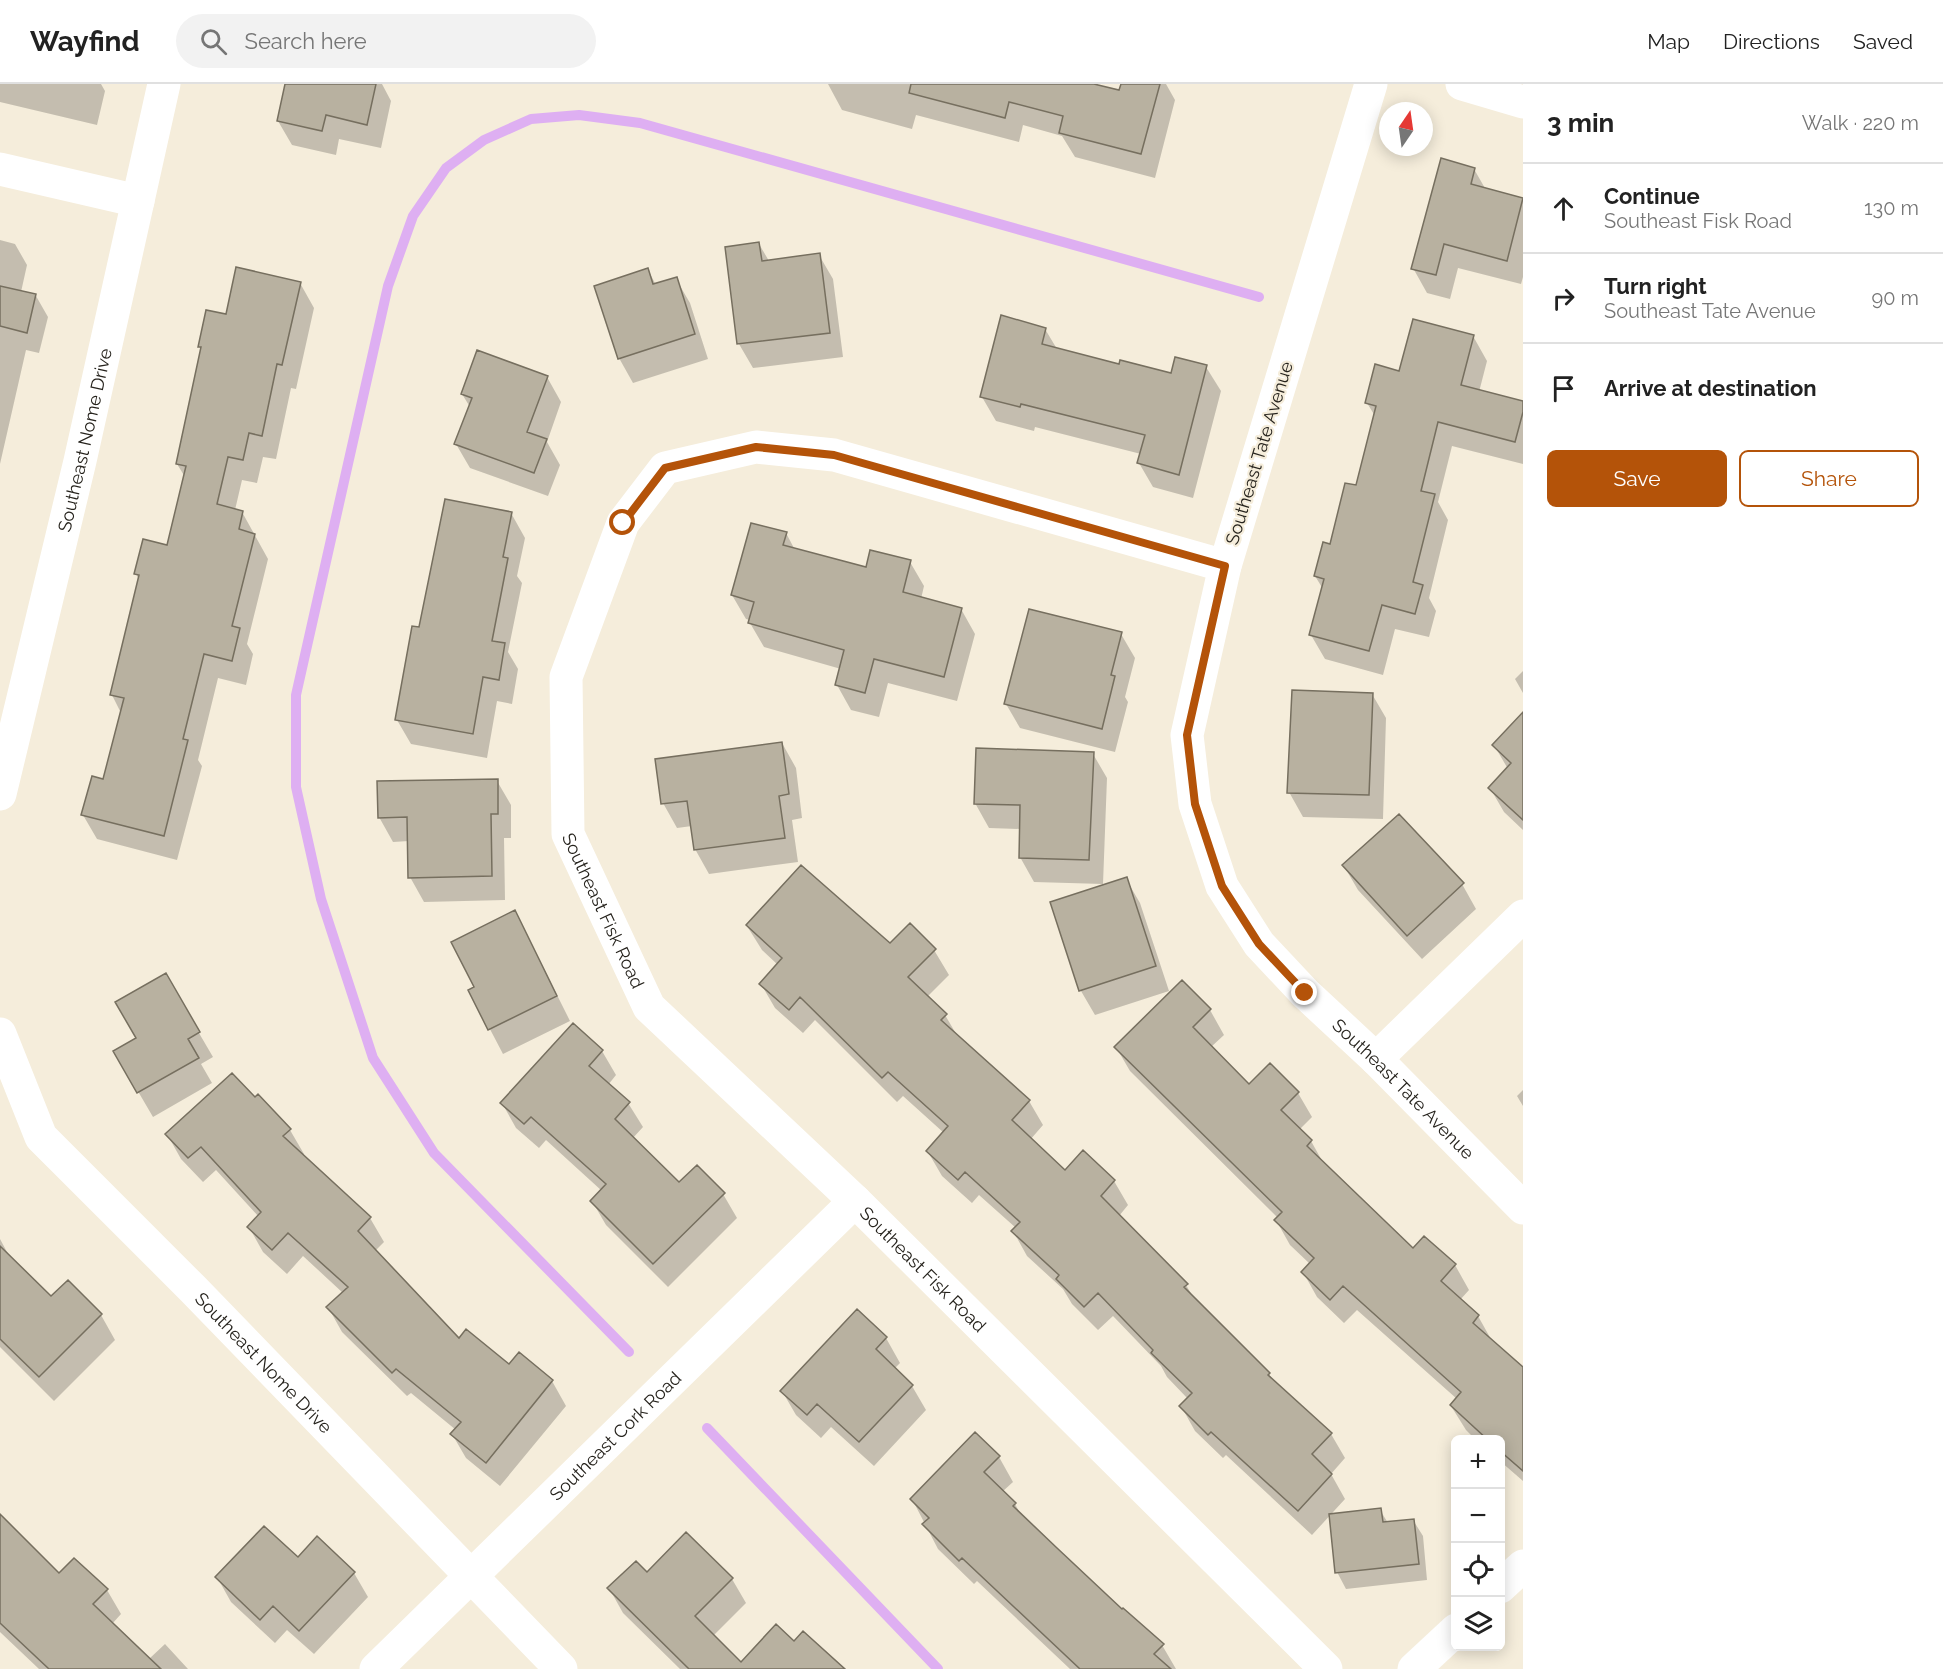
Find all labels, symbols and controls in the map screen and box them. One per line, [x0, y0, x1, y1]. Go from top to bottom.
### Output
search box [176, 14, 596, 68]
text: Wayfind [30, 25, 140, 58]
icon: search [197, 25, 230, 58]
text: Search here [245, 28, 367, 54]
text: Map [1647, 29, 1690, 54]
text: Directions [1723, 29, 1820, 54]
text: Saved [1853, 29, 1913, 54]
north arrow [1379, 102, 1433, 156]
text: 3 min [1547, 108, 1614, 138]
text: Walk · 220 m [1802, 111, 1919, 135]
text: Continue [1604, 183, 1700, 209]
icon: ahead [1547, 192, 1580, 225]
text: 130 m [1864, 196, 1919, 220]
text: Southeast Fisk Road [1604, 209, 1792, 233]
text: Turn right [1604, 273, 1707, 299]
icon: right [1547, 282, 1580, 315]
text: 90 m [1872, 286, 1919, 310]
text: Southeast Tate Avenue [1604, 299, 1816, 323]
street label: Southeast Nome Drive [53, 346, 115, 534]
street label: Southeast Tate Avenue [1221, 358, 1297, 547]
icon: arrive [1547, 372, 1580, 405]
text: Arrive at destination [1604, 375, 1817, 401]
button: Save [1547, 450, 1727, 507]
button: Share [1739, 450, 1919, 507]
route start [609, 509, 635, 535]
street label: Southeast Fisk Road [558, 829, 649, 991]
route end [1291, 979, 1317, 1005]
street label: Southeast Tate Avenue [1329, 1014, 1479, 1163]
street label: Southeast Fisk Road [856, 1202, 991, 1336]
street label: Southeast Nome Drive [191, 1288, 337, 1437]
street label: Southeast Cork Road [545, 1367, 685, 1504]
map controls [1451, 1435, 1505, 1651]
button: + [1451, 1435, 1505, 1489]
button: − [1451, 1489, 1505, 1543]
button: locate [1451, 1543, 1505, 1597]
button: layers [1451, 1597, 1505, 1651]

